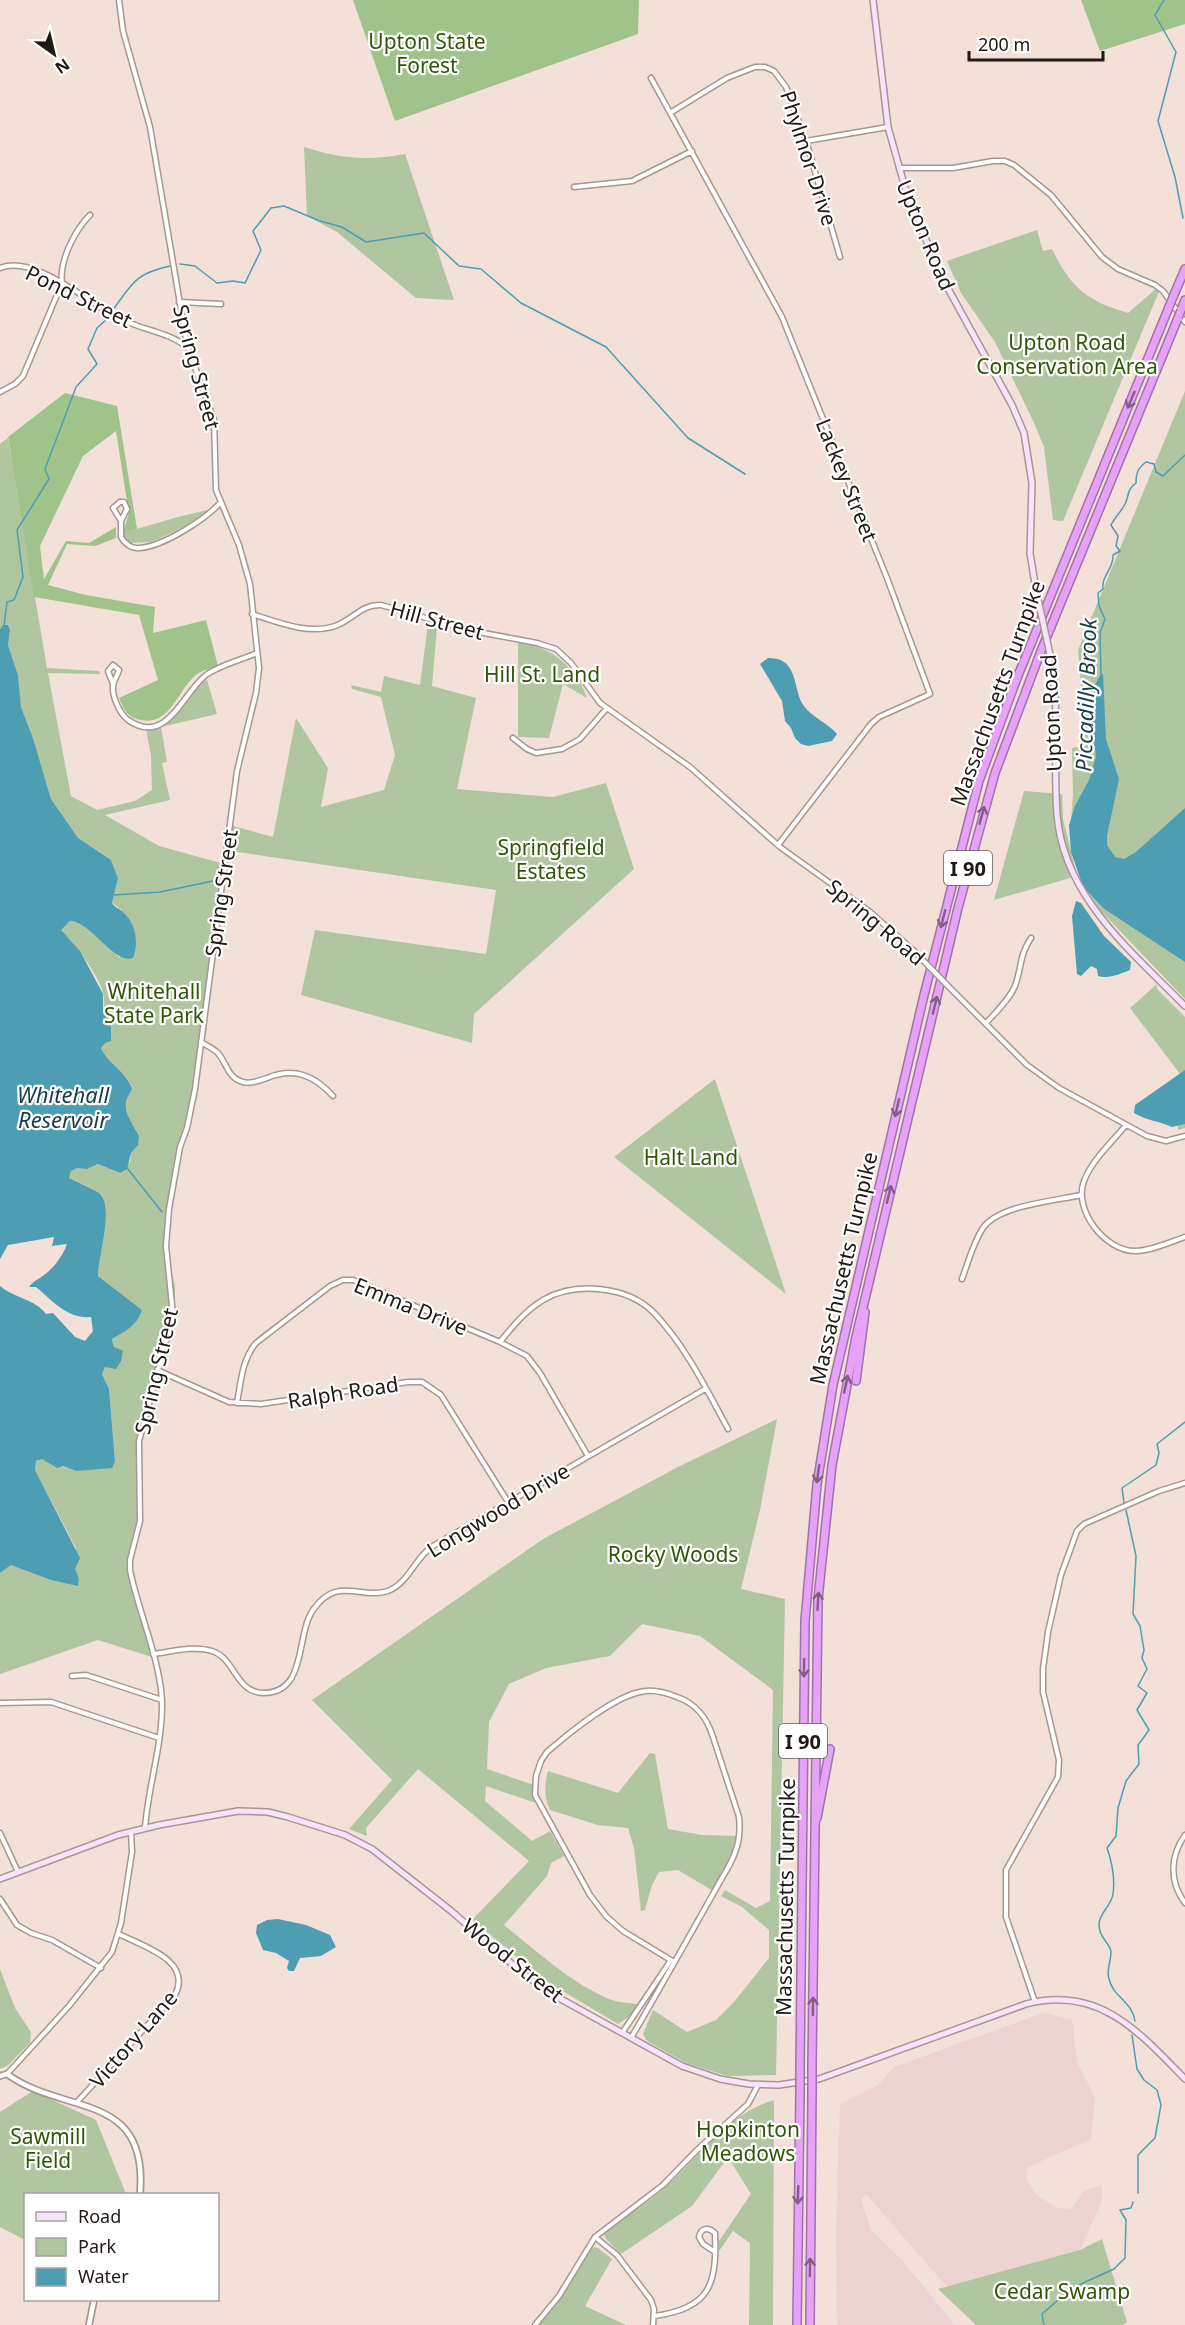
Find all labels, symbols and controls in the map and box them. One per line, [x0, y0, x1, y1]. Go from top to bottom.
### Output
north arrow [24, 24, 84, 84]
scale bar [969, 24, 1102, 62]
park label: Upton State Forest [368, 27, 486, 79]
text: 200 m [978, 32, 1030, 56]
text: N [51, 54, 74, 79]
street label: Phylmor Drive [774, 87, 844, 229]
street label: Upton Road [890, 175, 962, 295]
street label: Pond Street [21, 258, 137, 334]
street label: Spring Street [167, 301, 227, 433]
park label: Upton Road Conservation Area [976, 328, 1158, 380]
one-way arrow [1125, 391, 1136, 409]
street label: Lackey Street [810, 414, 885, 546]
street label: Massachusetts Turnpike [943, 576, 1051, 810]
street label: Hill Street [387, 594, 487, 646]
water label: Piccadilly Brook [1067, 617, 1103, 772]
street label: Upton Road [1034, 654, 1068, 772]
park label: Hill St. Land [484, 660, 600, 688]
one-way arrow [977, 806, 988, 825]
street label: Spring Street [198, 827, 244, 959]
park label: Springfield Estates [497, 833, 605, 885]
road number: I 90 [944, 851, 992, 885]
street label: Spring Road [821, 873, 931, 971]
one-way arrow [936, 909, 948, 928]
park label: Whitehall State Park [104, 977, 205, 1029]
one-way arrow [929, 995, 941, 1014]
water label: Whitehall Reservoir [17, 1079, 110, 1134]
one-way arrow [891, 1098, 902, 1117]
park label: Halt Land [644, 1143, 738, 1171]
street label: Massachusetts Turnpike [803, 1149, 883, 1387]
one-way arrow [884, 1185, 896, 1204]
street label: Emma Drive [350, 1271, 472, 1341]
street label: Spring Street [128, 1305, 184, 1437]
street label: Ralph Road [285, 1369, 401, 1415]
one-way arrow [841, 1375, 852, 1395]
street label: Longwood Drive [421, 1456, 575, 1564]
one-way arrow [813, 1464, 824, 1483]
park label: Rocky Woods [608, 1540, 738, 1568]
one-way arrow [812, 1592, 823, 1612]
one-way arrow [798, 1658, 809, 1678]
road number: I 90 [779, 1724, 827, 1758]
street label: Massachusetts Turnpike [769, 1778, 801, 2016]
street label: Wood Street [456, 1912, 570, 2009]
street label: Victory Lane [83, 1984, 183, 2094]
one-way arrow [807, 1997, 819, 2017]
park label: Hopkinton Meadows [696, 2115, 800, 2167]
park label: Sawmill Field [10, 2122, 86, 2174]
one-way arrow [793, 2184, 804, 2204]
legend [24, 2193, 219, 2301]
text: Road [78, 2204, 121, 2228]
text: Park [78, 2234, 116, 2258]
one-way arrow [804, 2257, 816, 2277]
text: Water [78, 2264, 129, 2288]
park label: Cedar Swamp [994, 2277, 1130, 2305]

